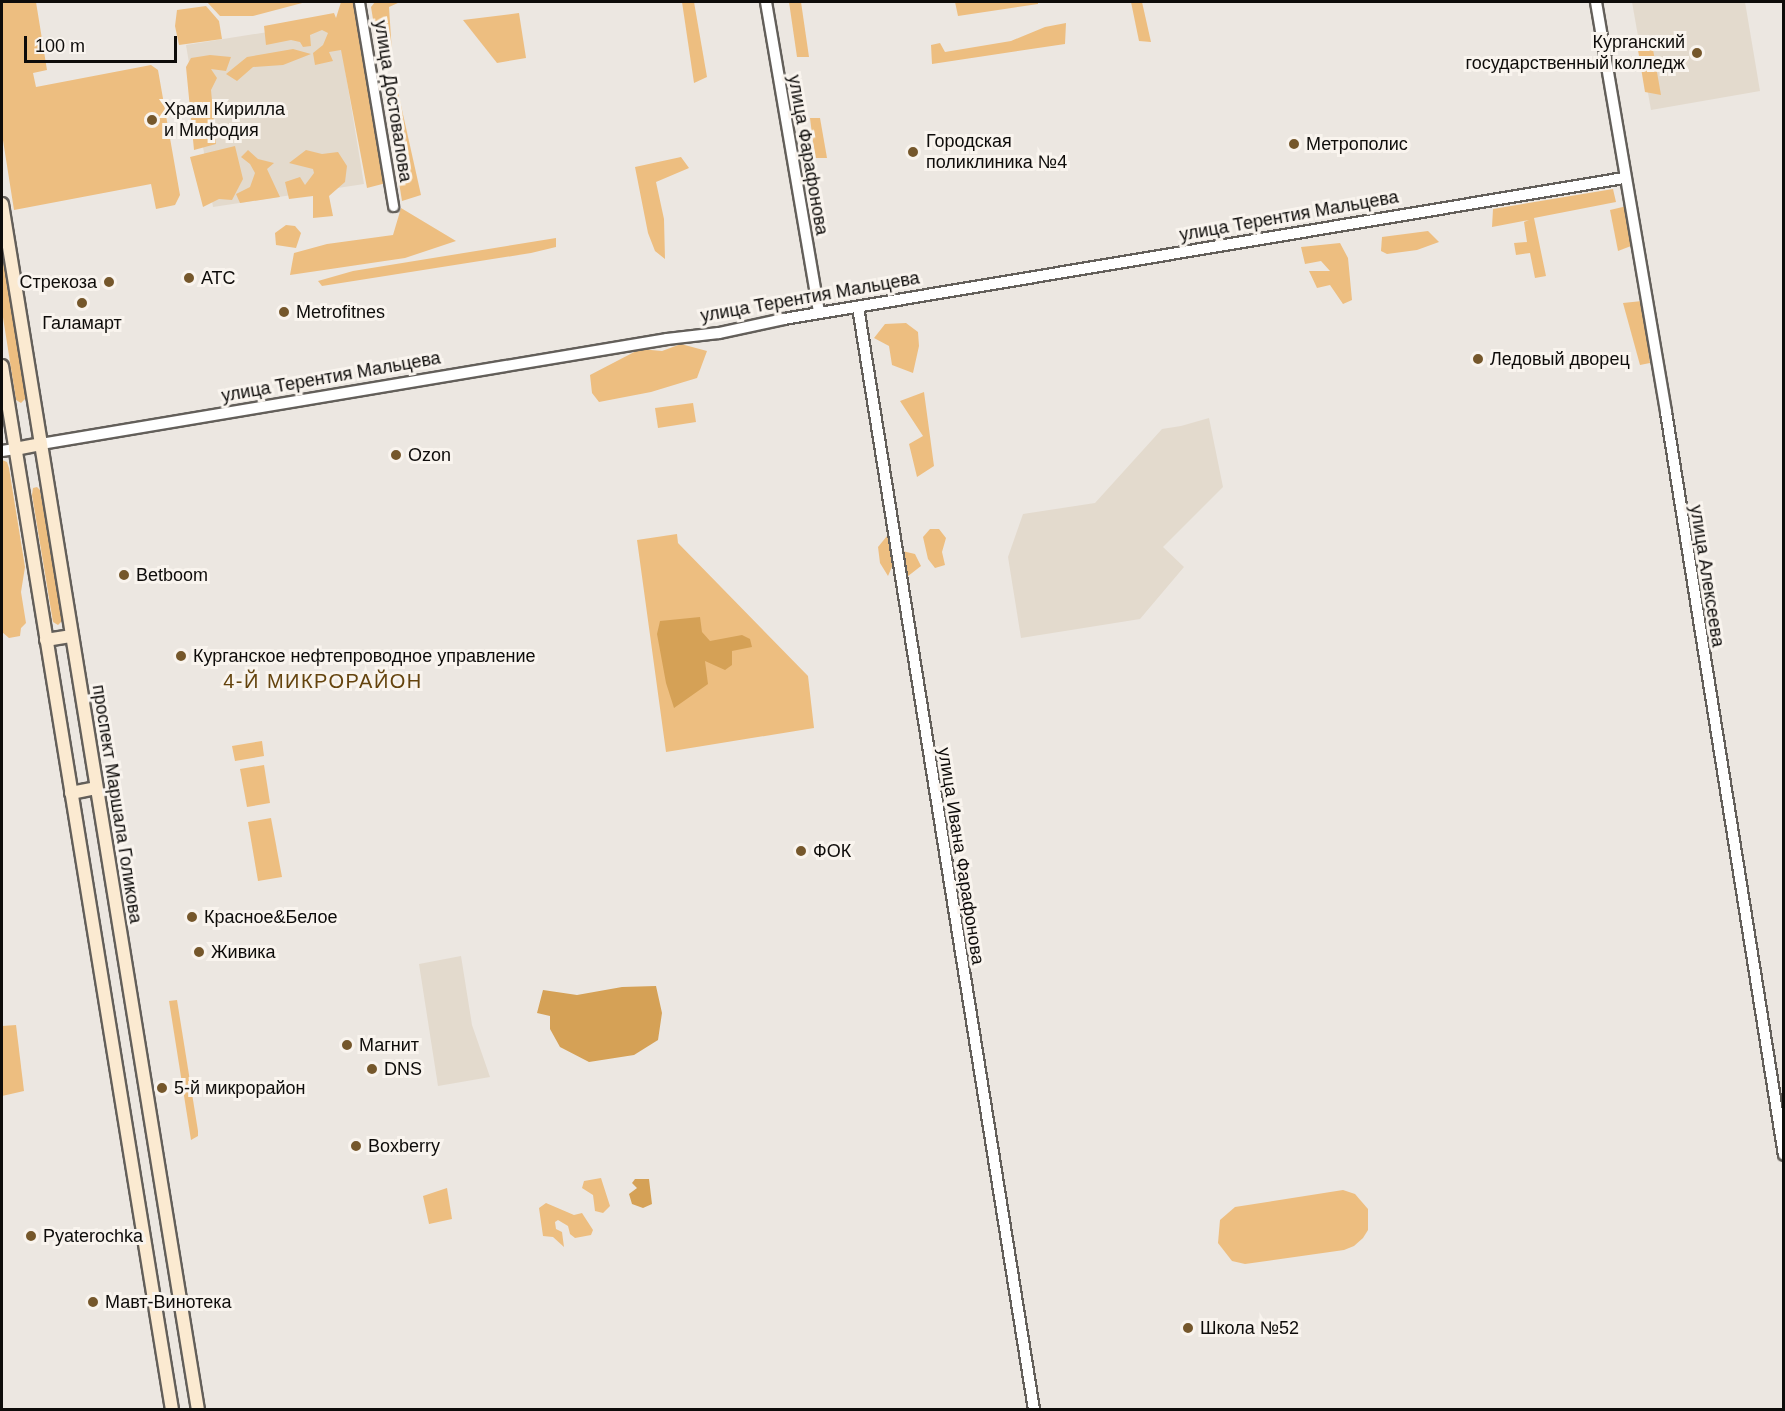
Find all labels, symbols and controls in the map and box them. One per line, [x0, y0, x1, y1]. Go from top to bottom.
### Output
street label: улица Достовалова [370, 19, 416, 183]
scale bar [27, 24, 180, 62]
place label: Курганский государственный колледж [1466, 32, 1685, 74]
text: 100 m [35, 36, 85, 56]
marker: Курганский государственный колледж [1690, 46, 1704, 60]
street label: улица Фарафонова [783, 73, 833, 237]
place label: Храм Кирилла и Мифодия [164, 99, 285, 142]
marker: Храм Кирилла и Мифодия [145, 113, 159, 127]
place label: Городская поликлиника №4 [926, 131, 1067, 174]
place label: Метрополис [1306, 133, 1408, 155]
marker: Метрополис [1287, 137, 1301, 151]
marker: Городская поликлиника №4 [904, 143, 922, 161]
street label: улица Терентия Мальцева [1178, 186, 1400, 246]
place label: АТС [201, 267, 236, 289]
street label: улица Терентия Мальцева [699, 267, 921, 327]
place label: Стрекоза [20, 271, 97, 293]
marker: АТС [182, 271, 196, 285]
marker: Стрекоза [102, 275, 116, 289]
marker: Галамарт [75, 296, 89, 310]
place label: Metrofitnes [296, 301, 385, 323]
marker: Metrofitnes [277, 305, 291, 319]
place label: Галамарт [42, 312, 122, 334]
street label: улица Терентия Мальцева [220, 347, 442, 407]
place label: Ледовый дворец [1490, 348, 1630, 370]
marker: Ледовый дворец [1471, 352, 1485, 366]
place label: Ozon [408, 444, 451, 466]
marker: Ozon [389, 448, 403, 462]
street label: улица Алексеева [1685, 503, 1729, 649]
place label: Betboom [136, 564, 208, 586]
marker: Betboom [117, 568, 131, 582]
place label: Курганское нефтепроводное управление [193, 645, 536, 667]
marker: Курганское нефтепроводное управление [174, 649, 188, 663]
district label: 4-Й МИКРОРАЙОН [223, 669, 423, 693]
street label: проспект Маршала Голикова [87, 683, 147, 925]
street label: улица Ивана Фарафонова [933, 746, 989, 966]
place label: ФОК [813, 840, 851, 862]
marker: ФОК [794, 844, 808, 858]
place label: Красное&Белое [204, 906, 337, 928]
marker: Красное&Белое [185, 910, 199, 924]
place label: Живика [211, 941, 276, 963]
marker: Живика [192, 945, 206, 959]
place label: Магнит [359, 1034, 419, 1056]
marker: Магнит [340, 1038, 354, 1052]
place label: DNS [384, 1058, 422, 1080]
marker: DNS [365, 1062, 379, 1076]
place label: 5-й микрорайон [174, 1077, 305, 1099]
marker: 5-й микрорайон [155, 1081, 169, 1095]
place label: Boxberry [368, 1135, 440, 1157]
marker: Boxberry [349, 1139, 363, 1153]
place label: Pyaterochka [43, 1225, 143, 1247]
marker: Pyaterochka [24, 1229, 38, 1243]
place label: Мавт-Винотека [105, 1291, 232, 1313]
marker: Мавт-Винотека [86, 1295, 100, 1309]
place label: Школа №52 [1200, 1317, 1299, 1339]
marker: Школа №52 [1181, 1321, 1195, 1335]

